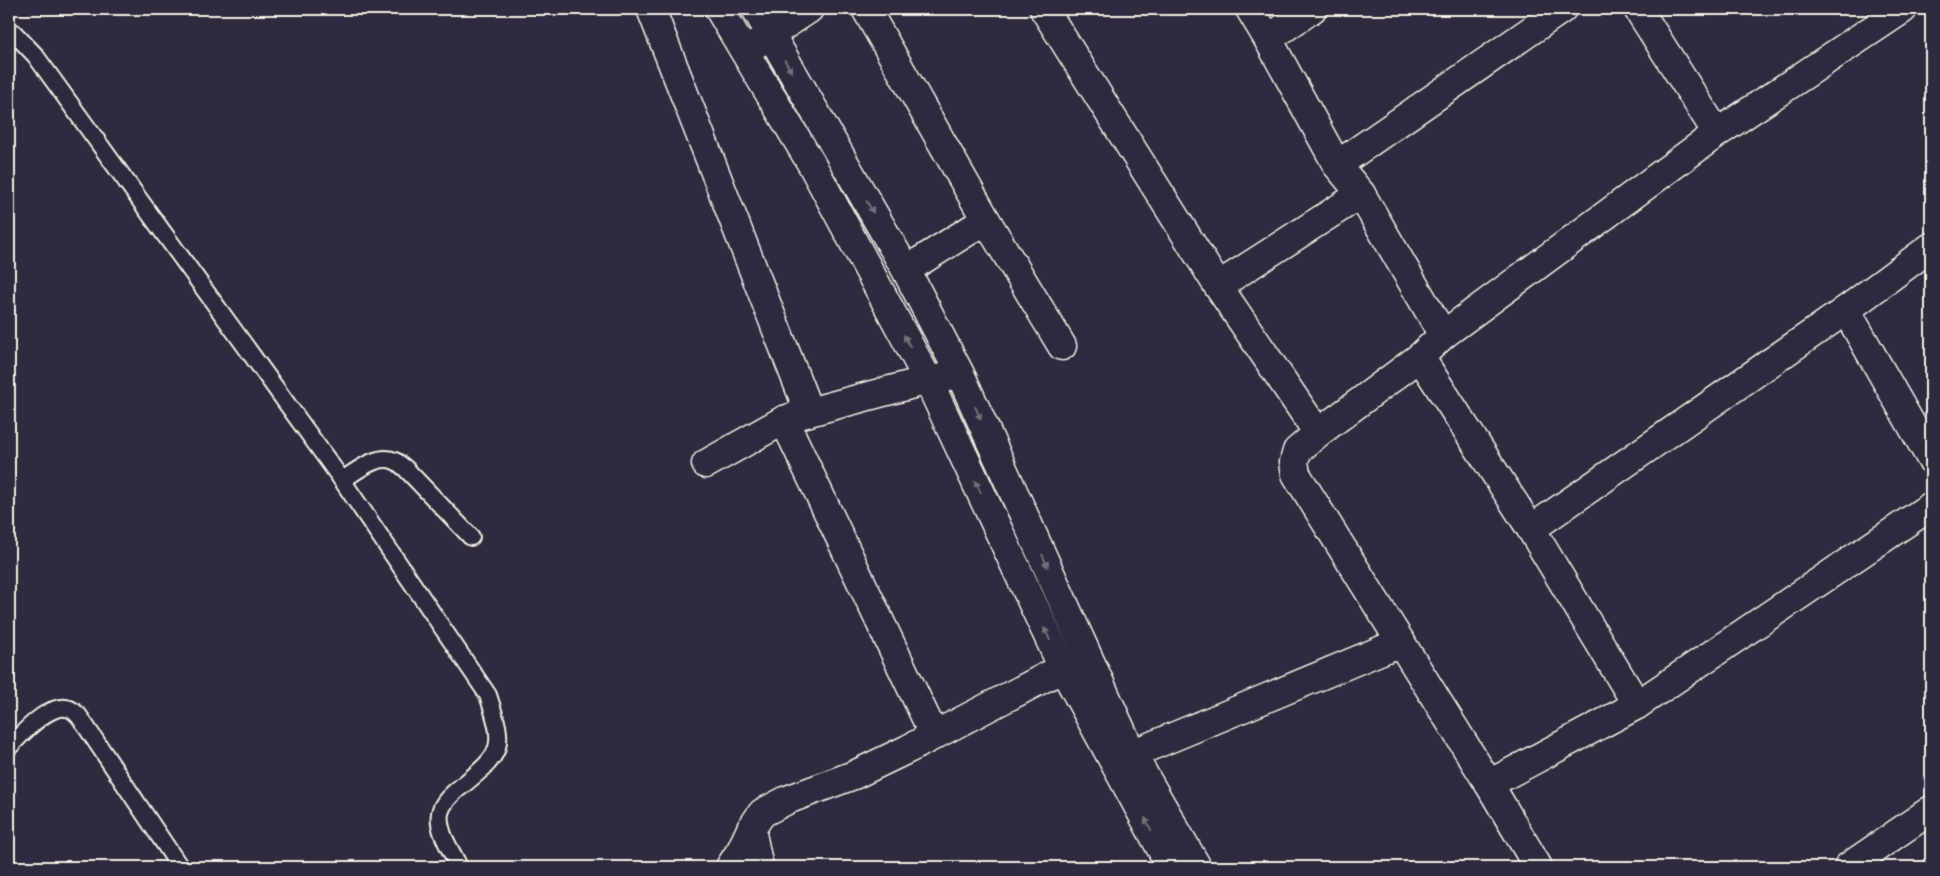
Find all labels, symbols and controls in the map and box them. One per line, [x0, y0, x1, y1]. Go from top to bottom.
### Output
one-way arrow [784, 60, 793, 73]
one-way arrow [865, 201, 874, 214]
one-way arrow [903, 334, 911, 348]
one-way arrow [974, 406, 982, 420]
one-way arrow [974, 480, 982, 494]
one-way arrow [1041, 554, 1049, 568]
one-way arrow [1043, 627, 1051, 641]
one-way arrow [1143, 818, 1152, 831]

